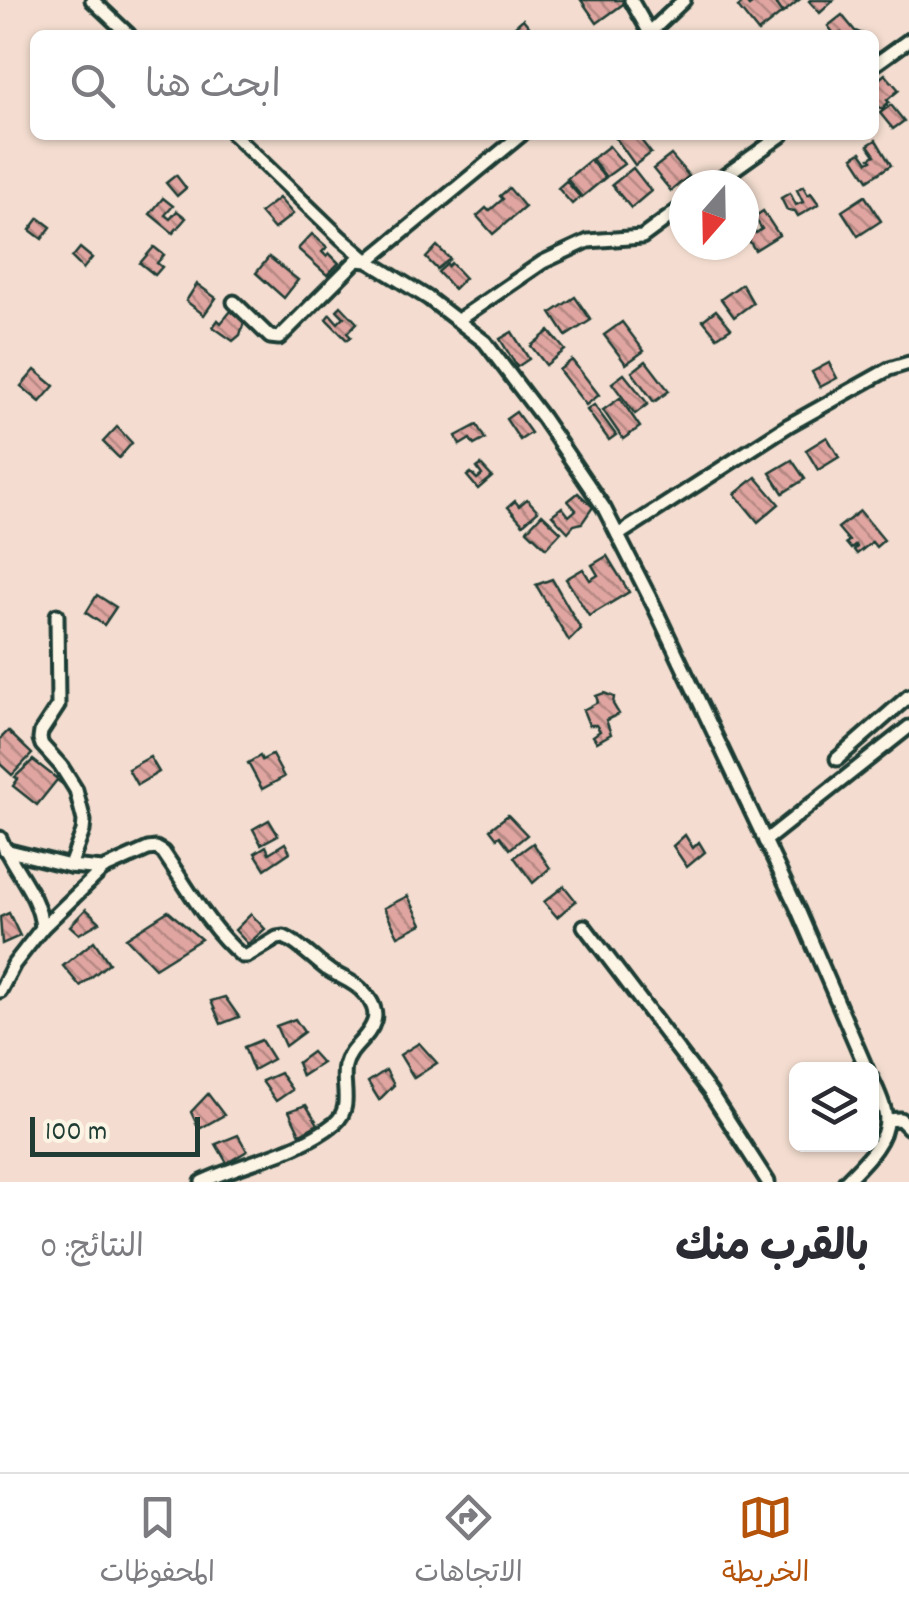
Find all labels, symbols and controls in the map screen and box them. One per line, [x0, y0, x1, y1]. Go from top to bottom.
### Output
search box [30, 30, 879, 140]
icon: search [65, 58, 120, 113]
text: ابحث هنا [145, 61, 281, 116]
north arrow [669, 170, 759, 260]
map controls [789, 1062, 879, 1152]
button: layers [789, 1062, 879, 1152]
scale bar [30, 1112, 200, 1156]
text: 100 m [45, 1114, 107, 1154]
text: بالقرب منك [675, 1221, 869, 1281]
text: النتائج: 0 [40, 1227, 144, 1273]
tab: المحفوظات [100, 1490, 215, 1596]
tab: الاتجاهات [414, 1490, 523, 1596]
tab: الخريطة [722, 1490, 809, 1596]

